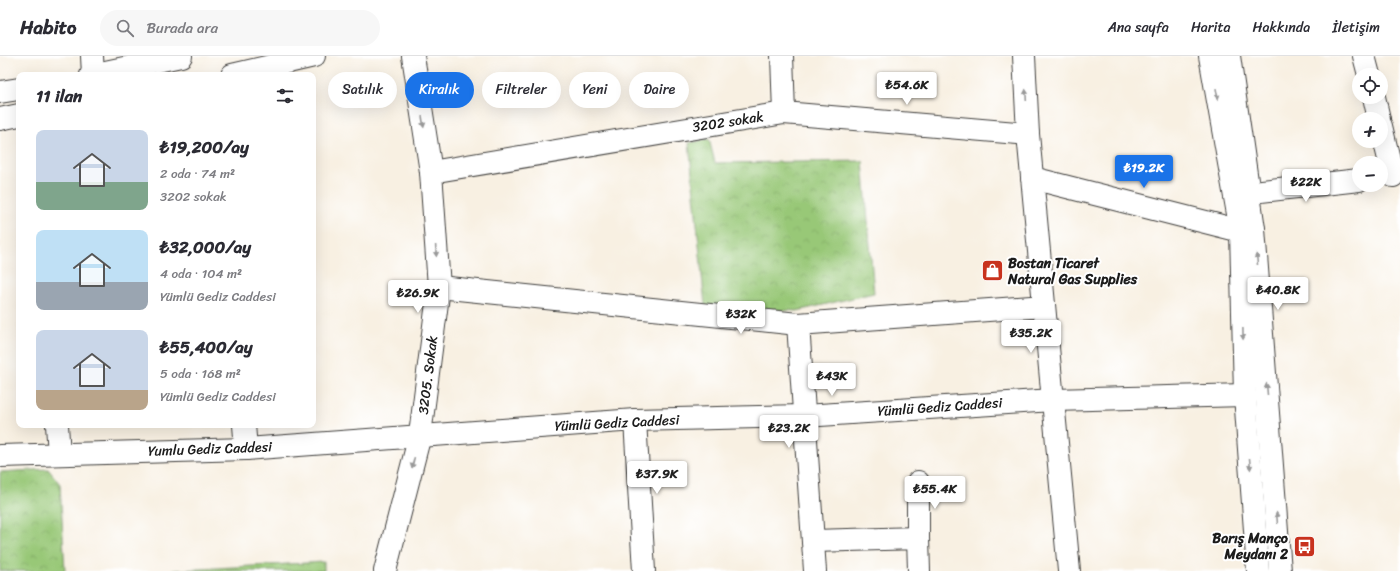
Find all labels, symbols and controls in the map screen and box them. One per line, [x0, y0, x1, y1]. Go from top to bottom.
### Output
search box [100, 10, 380, 46]
text: Habito [20, 11, 76, 44]
text: Burada ara [146, 15, 218, 41]
text: Ana sayfa [1108, 15, 1169, 40]
text: Harita [1191, 15, 1231, 40]
text: Hakkında [1253, 15, 1310, 40]
text: İletişim [1332, 15, 1380, 40]
icon: search [114, 17, 136, 39]
map controls [1352, 68, 1388, 192]
button: locate [1352, 68, 1388, 104]
chip: Satılık [328, 72, 397, 108]
chip: Kiralık [405, 72, 474, 108]
chip: Filtreler [482, 72, 561, 108]
chip: Yeni [569, 72, 621, 108]
chip: Daire [629, 72, 689, 108]
pin: ₺54.6K [874, 72, 940, 106]
text: ₺54.6K [886, 73, 928, 96]
text: 11 ilan [36, 81, 82, 111]
icon: filters [274, 85, 296, 107]
one-way arrow [1214, 88, 1220, 101]
one-way arrow [1022, 89, 1029, 101]
street label: 3202 sokak [691, 104, 765, 140]
button: + [1352, 112, 1388, 148]
one-way arrow [420, 116, 426, 128]
text: ₺19,200/ay [160, 132, 249, 162]
icon: home [68, 146, 116, 194]
pin: ₺19.2K [1111, 155, 1177, 189]
text: ₺19.2K [1124, 156, 1164, 179]
button: − [1352, 156, 1388, 192]
text: 2 oda · 74 m² [160, 162, 235, 185]
pin: ₺22K [1282, 169, 1330, 203]
text: ₺22K [1291, 170, 1321, 193]
text: 3202 sokak [160, 185, 227, 208]
text: ₺32,000/ay [160, 232, 251, 262]
one-way arrow [433, 245, 440, 257]
icon: home [68, 246, 116, 294]
place label: Bostan Ticaret Natural Gas Supplies [1007, 251, 1138, 292]
one-way arrow [1253, 253, 1260, 265]
shop icon: Bostan Ticaret Natural Gas Supplies [980, 258, 1006, 284]
text: 4 oda · 104 m² [160, 262, 242, 285]
pin: ₺40.8K [1245, 277, 1311, 311]
text: ₺40.8K [1256, 278, 1300, 301]
pin: ₺26.9K [385, 280, 451, 314]
text: ₺26.9K [397, 281, 439, 304]
text: Yümlü Gediz Caddesi [160, 285, 276, 308]
pin: ₺32K [717, 301, 765, 335]
text: ₺32K [726, 302, 756, 325]
pin: ₺35.2K [998, 320, 1064, 354]
text: ₺35.2K [1010, 321, 1052, 344]
one-way arrow [1240, 328, 1246, 341]
text: ₺55,400/ay [160, 332, 253, 362]
street label: 3205. Sokak [411, 334, 445, 416]
icon: home [68, 346, 116, 394]
text: 5 oda · 168 m² [160, 362, 241, 385]
pin: ₺43K [808, 363, 856, 397]
text: ₺43K [817, 364, 847, 387]
one-way arrow [1263, 382, 1270, 395]
text: Yümlü Gediz Caddesi [160, 385, 276, 408]
street label: Yümlü Gediz Caddesi [877, 390, 1004, 424]
street label: Yümlü Gediz Caddesi [554, 407, 681, 439]
pin: ₺23.2K [756, 415, 822, 449]
text: ₺23.2K [768, 416, 810, 439]
street label: Yumlu Gediz Caddesi [148, 434, 273, 464]
one-way arrow [409, 457, 415, 469]
one-way arrow [1247, 458, 1254, 470]
pin: ₺37.9K [624, 461, 690, 495]
text: ₺37.9K [636, 462, 678, 485]
pin: ₺55.4K [902, 476, 968, 510]
text: ₺55.4K [913, 477, 957, 500]
one-way arrow [1274, 512, 1281, 524]
place label: Barış Manço Meydanı 2 [1212, 526, 1289, 567]
bus stop icon: Barış Manço Meydanı 2 [1291, 533, 1317, 559]

